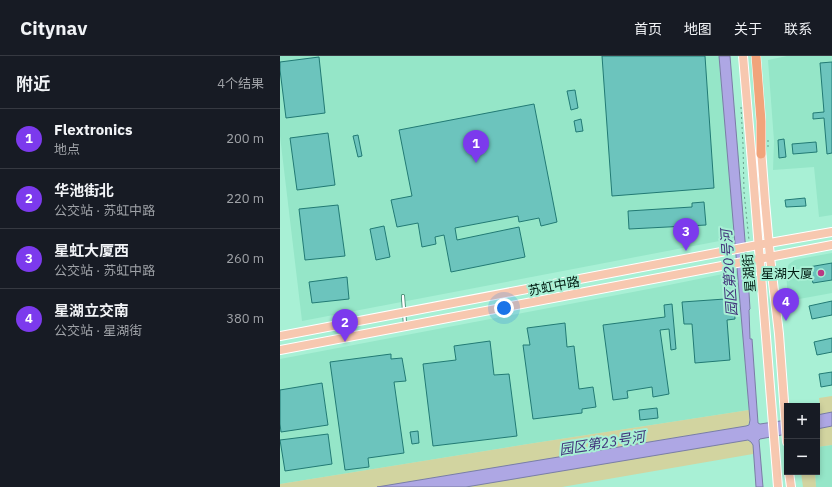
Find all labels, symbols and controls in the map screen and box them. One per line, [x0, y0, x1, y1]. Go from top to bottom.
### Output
text: Citynav [20, 16, 87, 40]
text: 首页 [634, 20, 662, 38]
text: 地图 [684, 20, 712, 38]
text: 关于 [734, 20, 762, 38]
text: 联系 [784, 20, 812, 38]
text: 附近 [16, 73, 50, 95]
text: 4个结果 [217, 75, 264, 92]
text: Flextronics [54, 120, 133, 139]
text: 1 [25, 130, 33, 147]
text: 200 m [226, 130, 264, 147]
pin: 1 [463, 130, 489, 163]
text: 地点 [54, 141, 80, 158]
text: 华池街北 [54, 181, 114, 200]
text: 2 [25, 190, 33, 207]
text: 220 m [226, 190, 264, 207]
text: 公交站 · 苏虹中路 [54, 202, 155, 219]
pin: 3 [673, 218, 699, 251]
water label: 园区第20号河 [717, 226, 741, 317]
text: 星虹大厦西 [54, 241, 129, 260]
text: 3 [25, 250, 33, 267]
text: 260 m [226, 250, 264, 267]
street label: 星湖街 [739, 253, 759, 293]
text: 公交站 · 苏虹中路 [54, 262, 155, 279]
place label: 星湖大厦 [761, 265, 813, 282]
marker: 星湖大厦 [816, 268, 826, 278]
street label: 苏虹中路 [527, 273, 581, 299]
pin: 4 [773, 288, 799, 321]
your location [494, 298, 514, 318]
text: 星湖立交南 [54, 301, 129, 320]
pin: 2 [332, 309, 358, 342]
text: 4 [25, 310, 33, 327]
text: 380 m [226, 310, 264, 327]
text: 公交站 · 星湖街 [54, 322, 142, 339]
map controls [784, 403, 820, 475]
button: + [784, 403, 820, 439]
water label: 园区第23号河 [558, 427, 649, 459]
button: − [784, 439, 820, 475]

